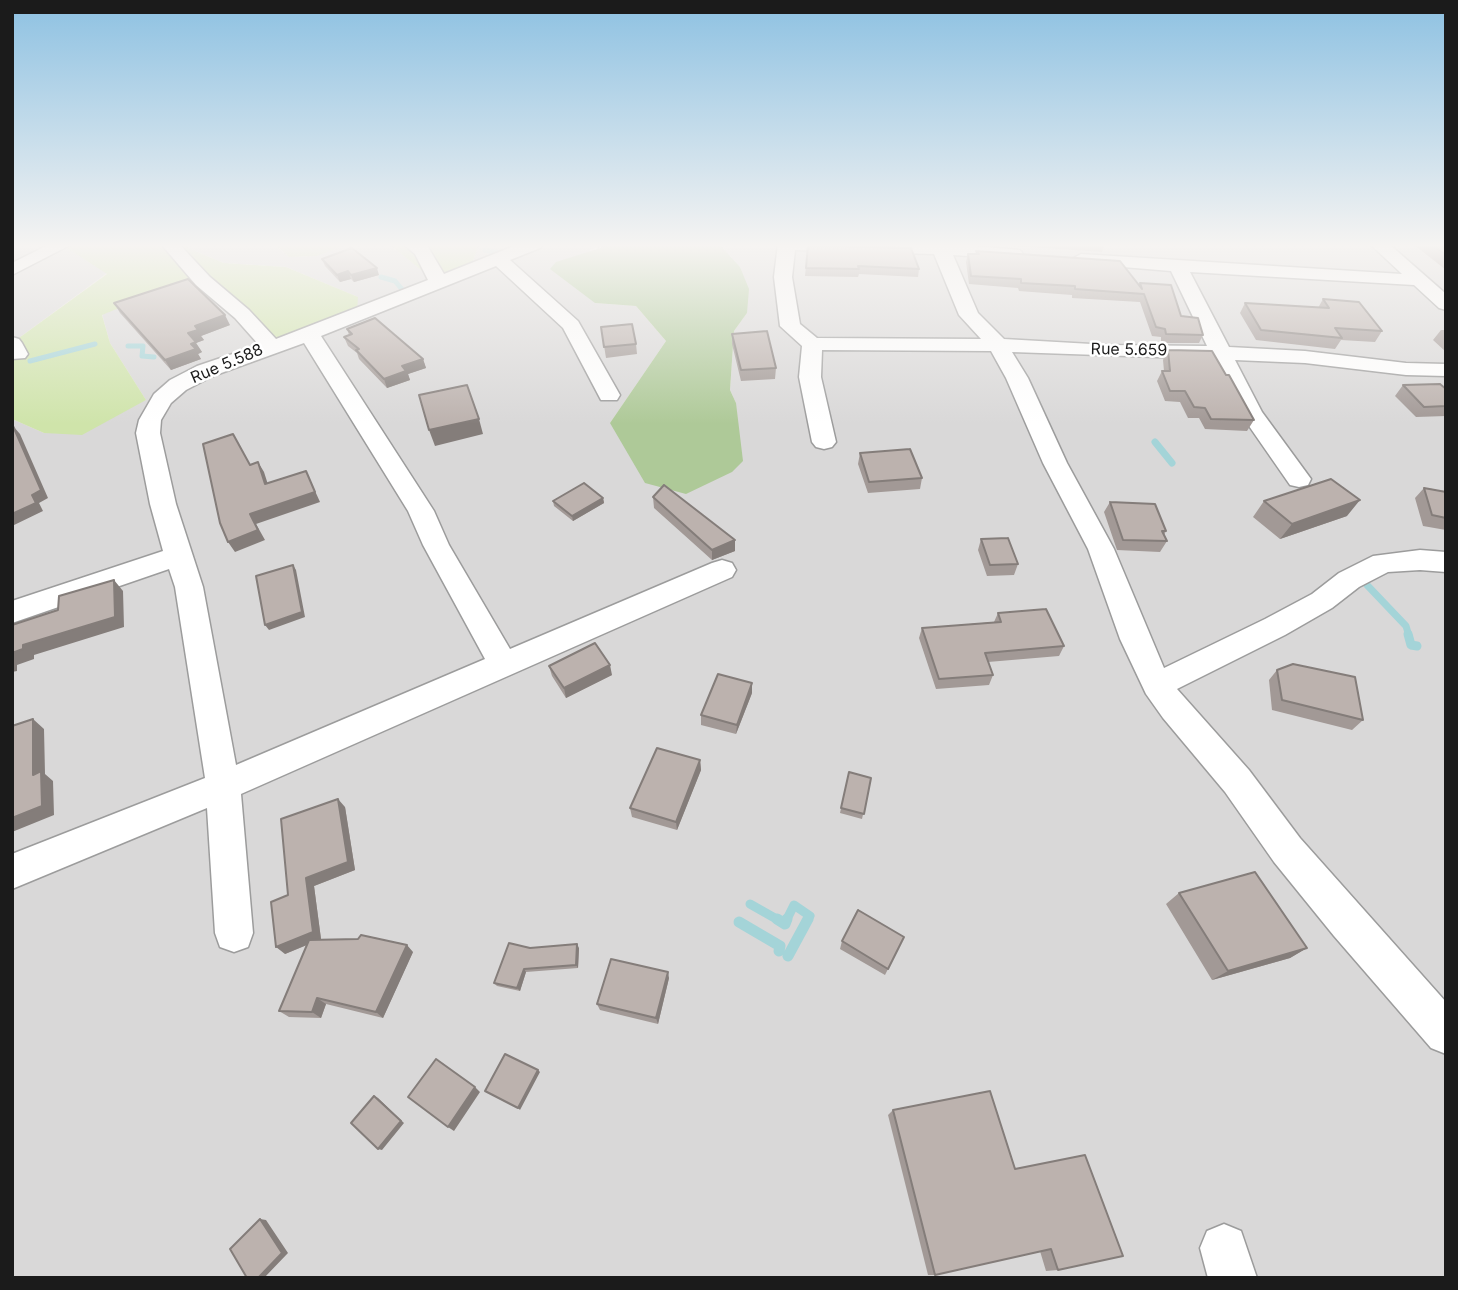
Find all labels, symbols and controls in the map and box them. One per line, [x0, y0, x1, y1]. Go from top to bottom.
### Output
street label: Rue 5.588 [188, 340, 266, 388]
street label: Rue 5.659 [1091, 340, 1167, 360]

